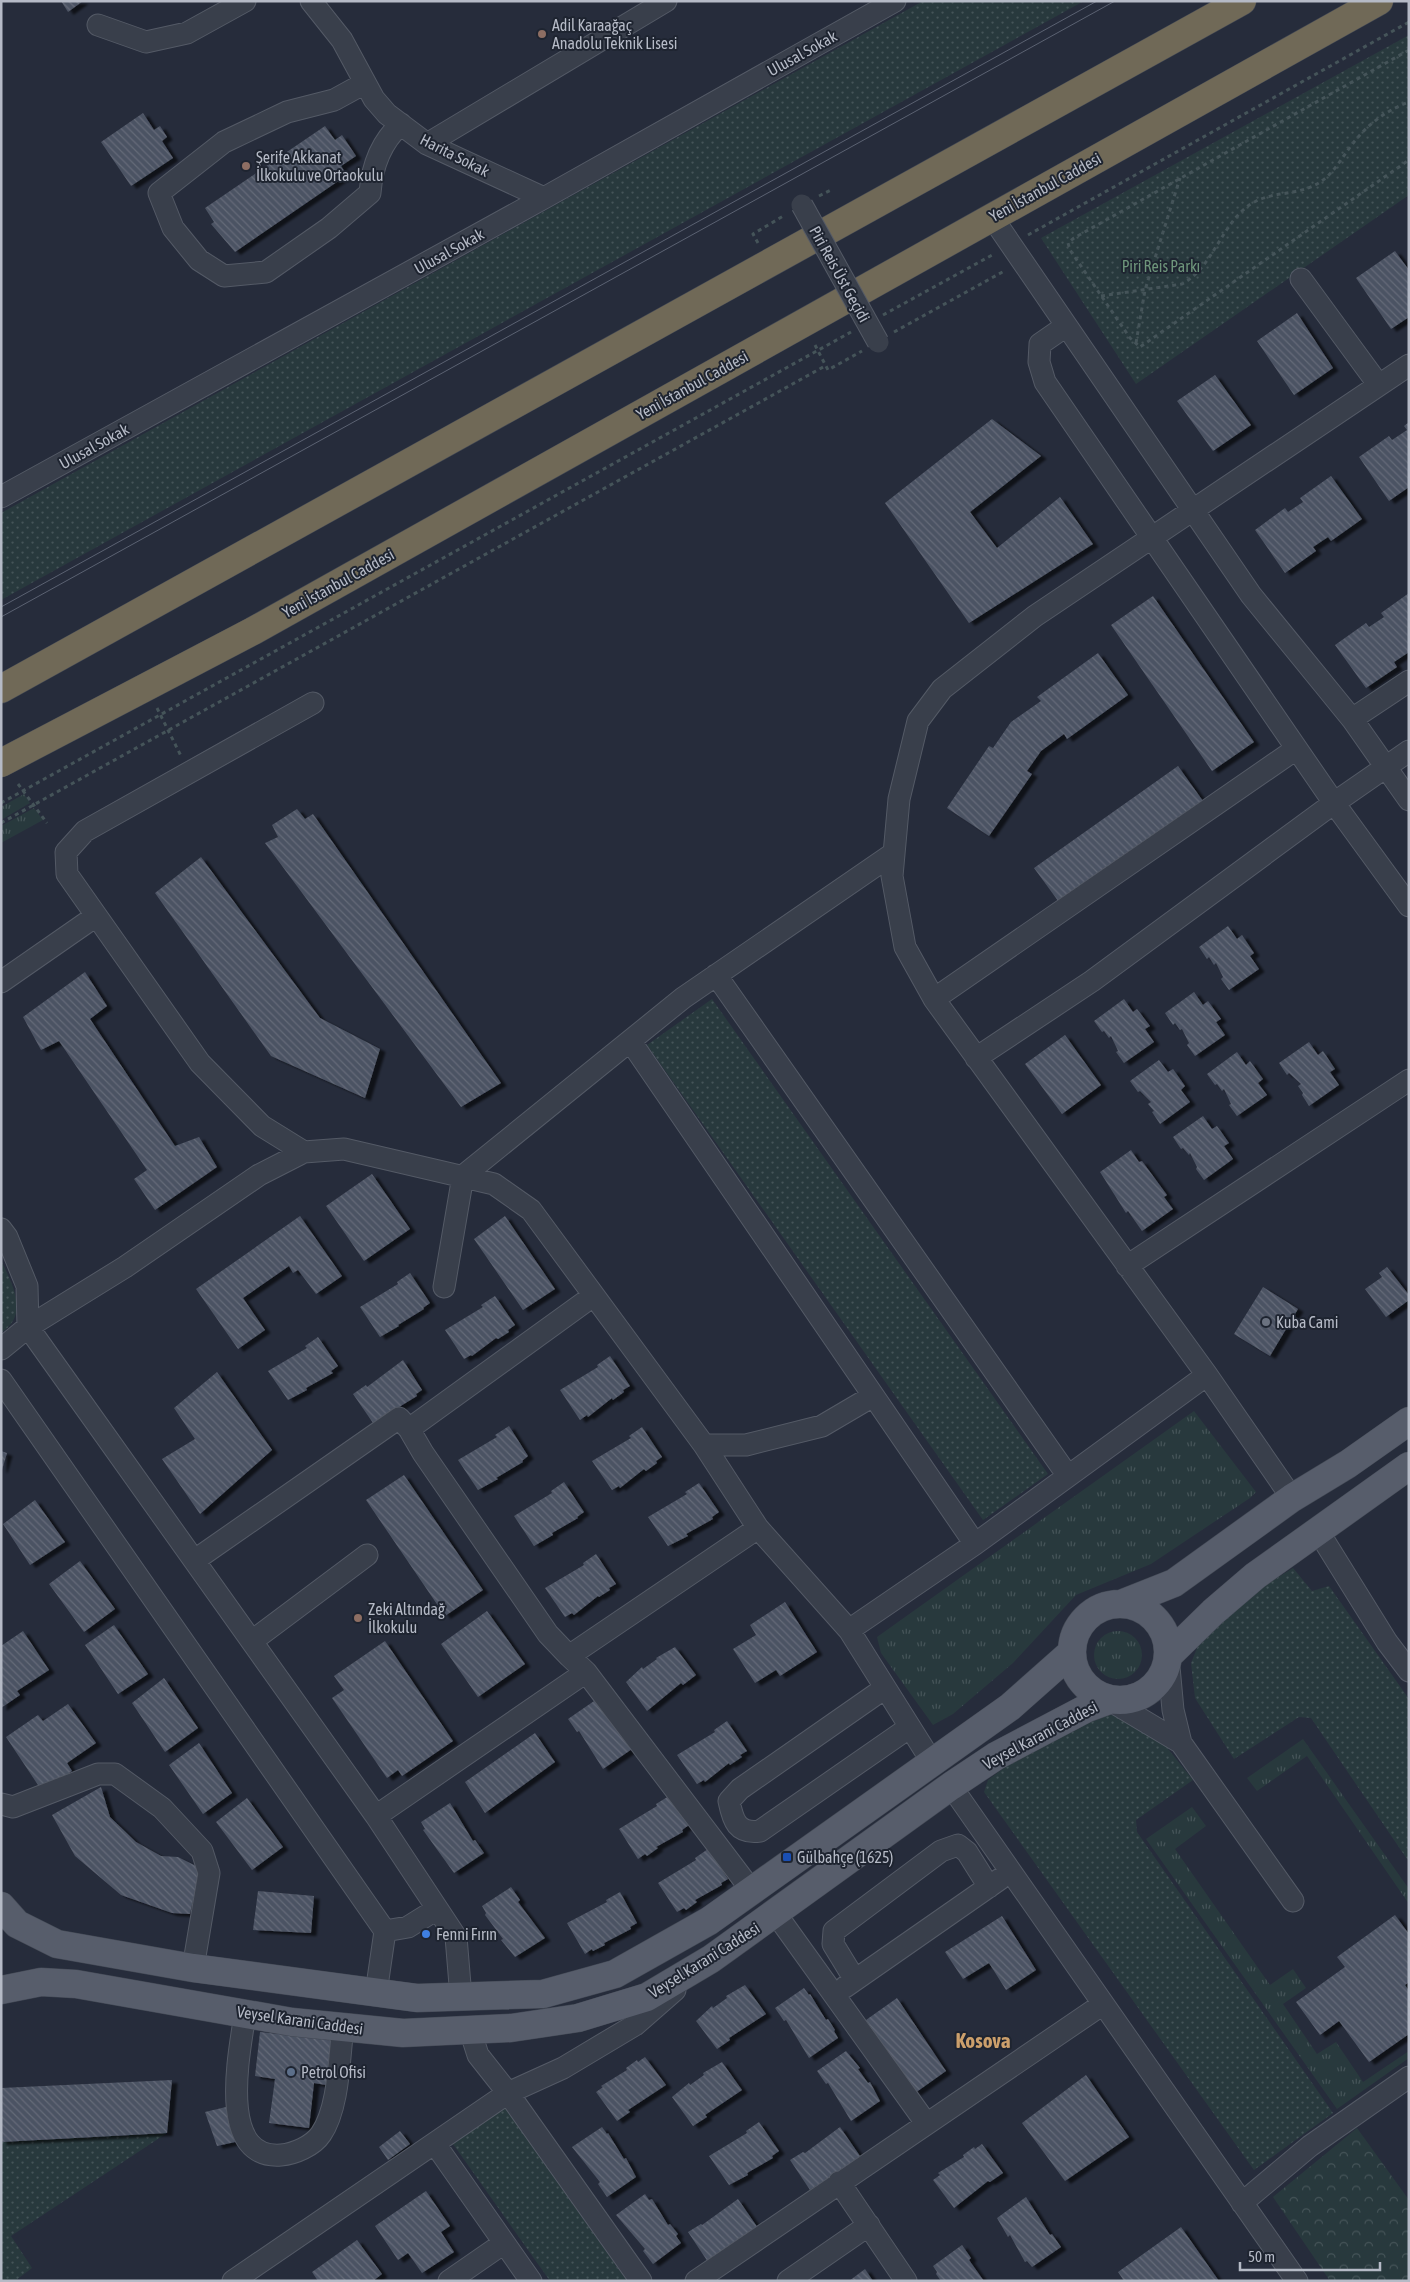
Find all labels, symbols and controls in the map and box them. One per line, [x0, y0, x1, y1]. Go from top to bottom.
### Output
place label: Adil Karaağaç Anadolu Teknik Lisesi [552, 16, 677, 52]
street label: Ulusal Sokak [764, 27, 840, 79]
marker: Adil Karaağaç Anadolu Teknik Lisesi [536, 28, 548, 40]
street label: Harita Sokak [417, 130, 493, 180]
place label: Şerife Akkanat İlkokulu ve Ortaokulu [256, 148, 384, 184]
street label: Yeni İstanbul Caddesi [986, 149, 1104, 225]
marker: Şerife Akkanat İlkokulu ve Ortaokulu [240, 160, 252, 172]
street label: Piri Reis Üst Geçidi [805, 223, 874, 326]
street label: Ulusal Sokak [411, 225, 487, 277]
park label: Piri Reis Parkı [1122, 257, 1200, 275]
street label: Yeni İstanbul Caddesi [633, 347, 751, 423]
street label: Ulusal Sokak [56, 420, 132, 472]
street label: Yeni İstanbul Caddesi [279, 545, 397, 621]
place label: Kuba Cami [1276, 1313, 1338, 1331]
marker: Kuba Cami [1260, 1316, 1272, 1328]
place label: Zeki Altındağ İlkokulu [368, 1600, 445, 1636]
marker: Zeki Altındağ İlkokulu [352, 1612, 364, 1624]
street label: Veysel Karani Caddesi [980, 1697, 1101, 1774]
place label: Gülbahçe (1625) [797, 1848, 894, 1867]
marker: Gülbahçe (1625) [781, 1851, 793, 1863]
street label: Veysel Karani Caddesi [645, 1919, 763, 2002]
place label: Fenni Fırın [436, 1925, 497, 1943]
marker: Fenni Fırın [420, 1928, 432, 1940]
street label: Veysel Karani Caddesi [236, 2002, 364, 2039]
district label: Kosova [955, 2028, 1011, 2052]
place label: Petrol Ofisi [301, 2063, 366, 2081]
marker: Petrol Ofisi [285, 2066, 297, 2078]
scale bar [1240, 2240, 1380, 2272]
text: 50 m [1248, 2248, 1275, 2265]

